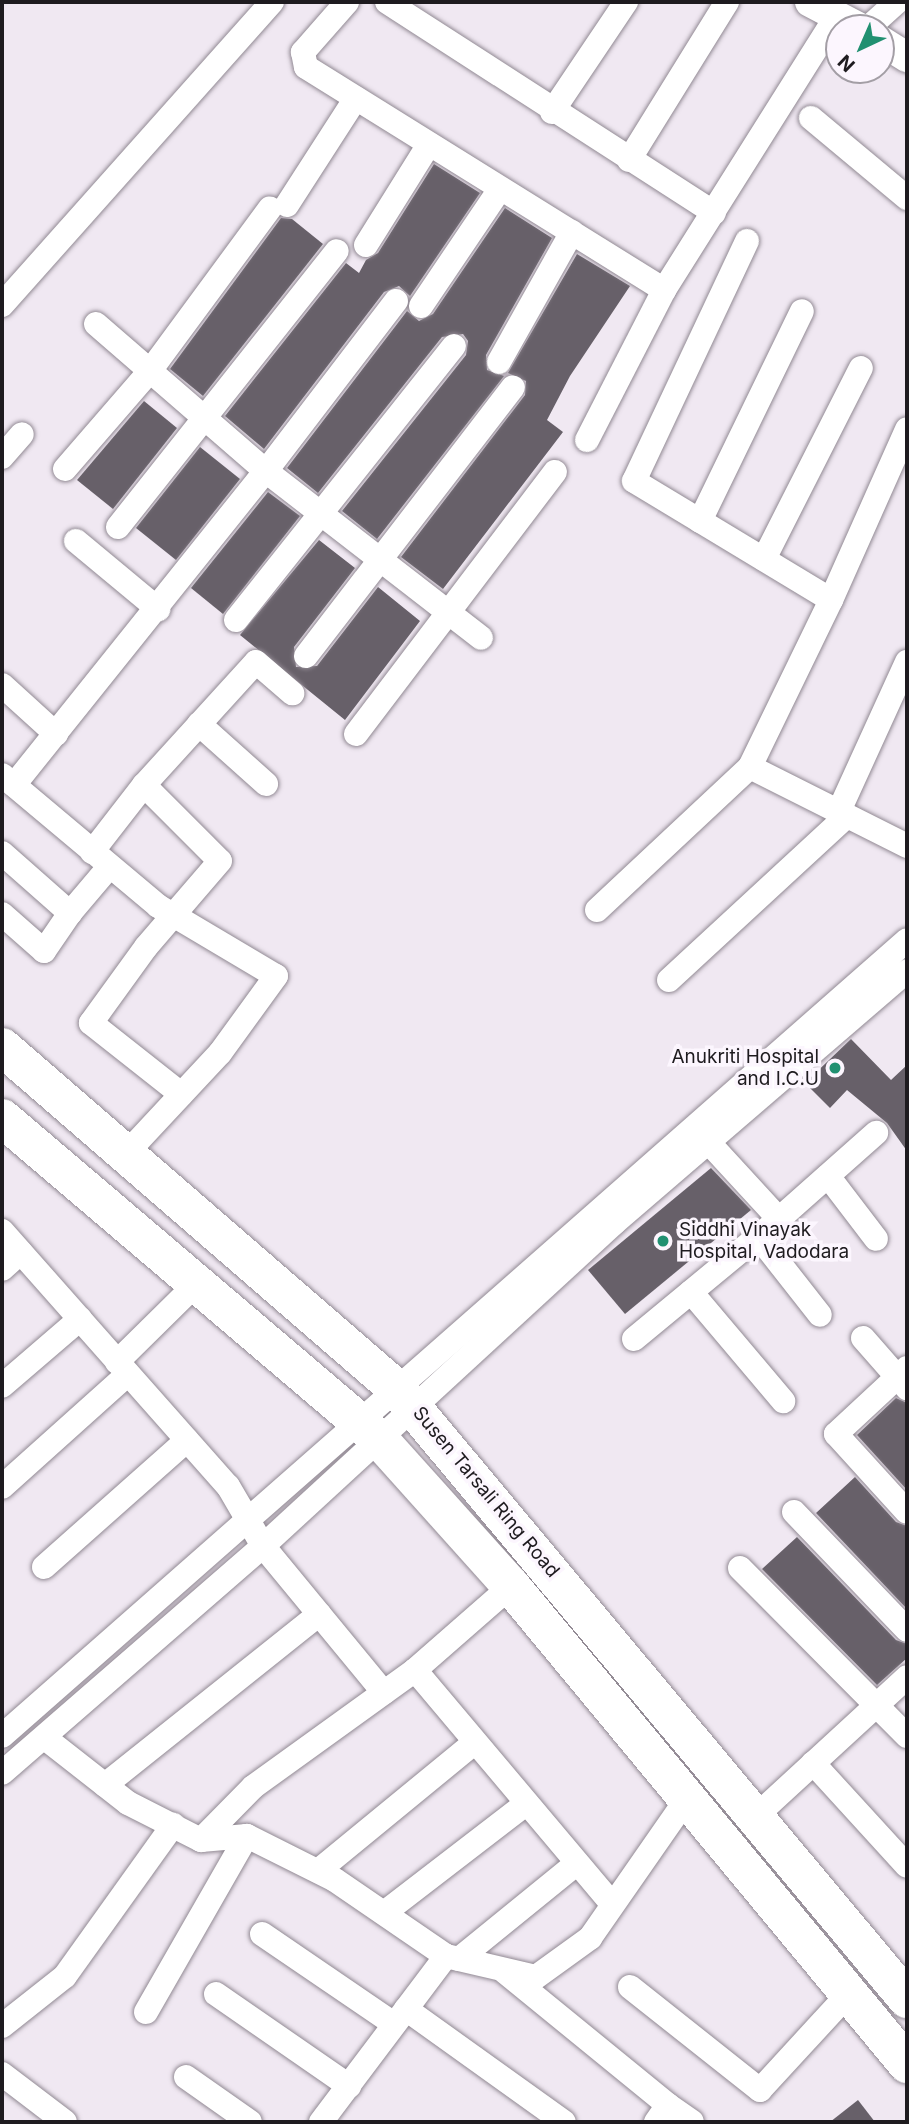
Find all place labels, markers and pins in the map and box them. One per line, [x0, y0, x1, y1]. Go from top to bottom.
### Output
place label: Anukriti Hospital and I.C.U [671, 1046, 819, 1090]
marker: Anukriti Hospital and I.C.U [825, 1058, 845, 1078]
place label: Siddhi Vinayak Hospital, Vadodara [679, 1219, 849, 1263]
marker: Siddhi Vinayak Hospital, Vadodara [653, 1231, 673, 1251]

